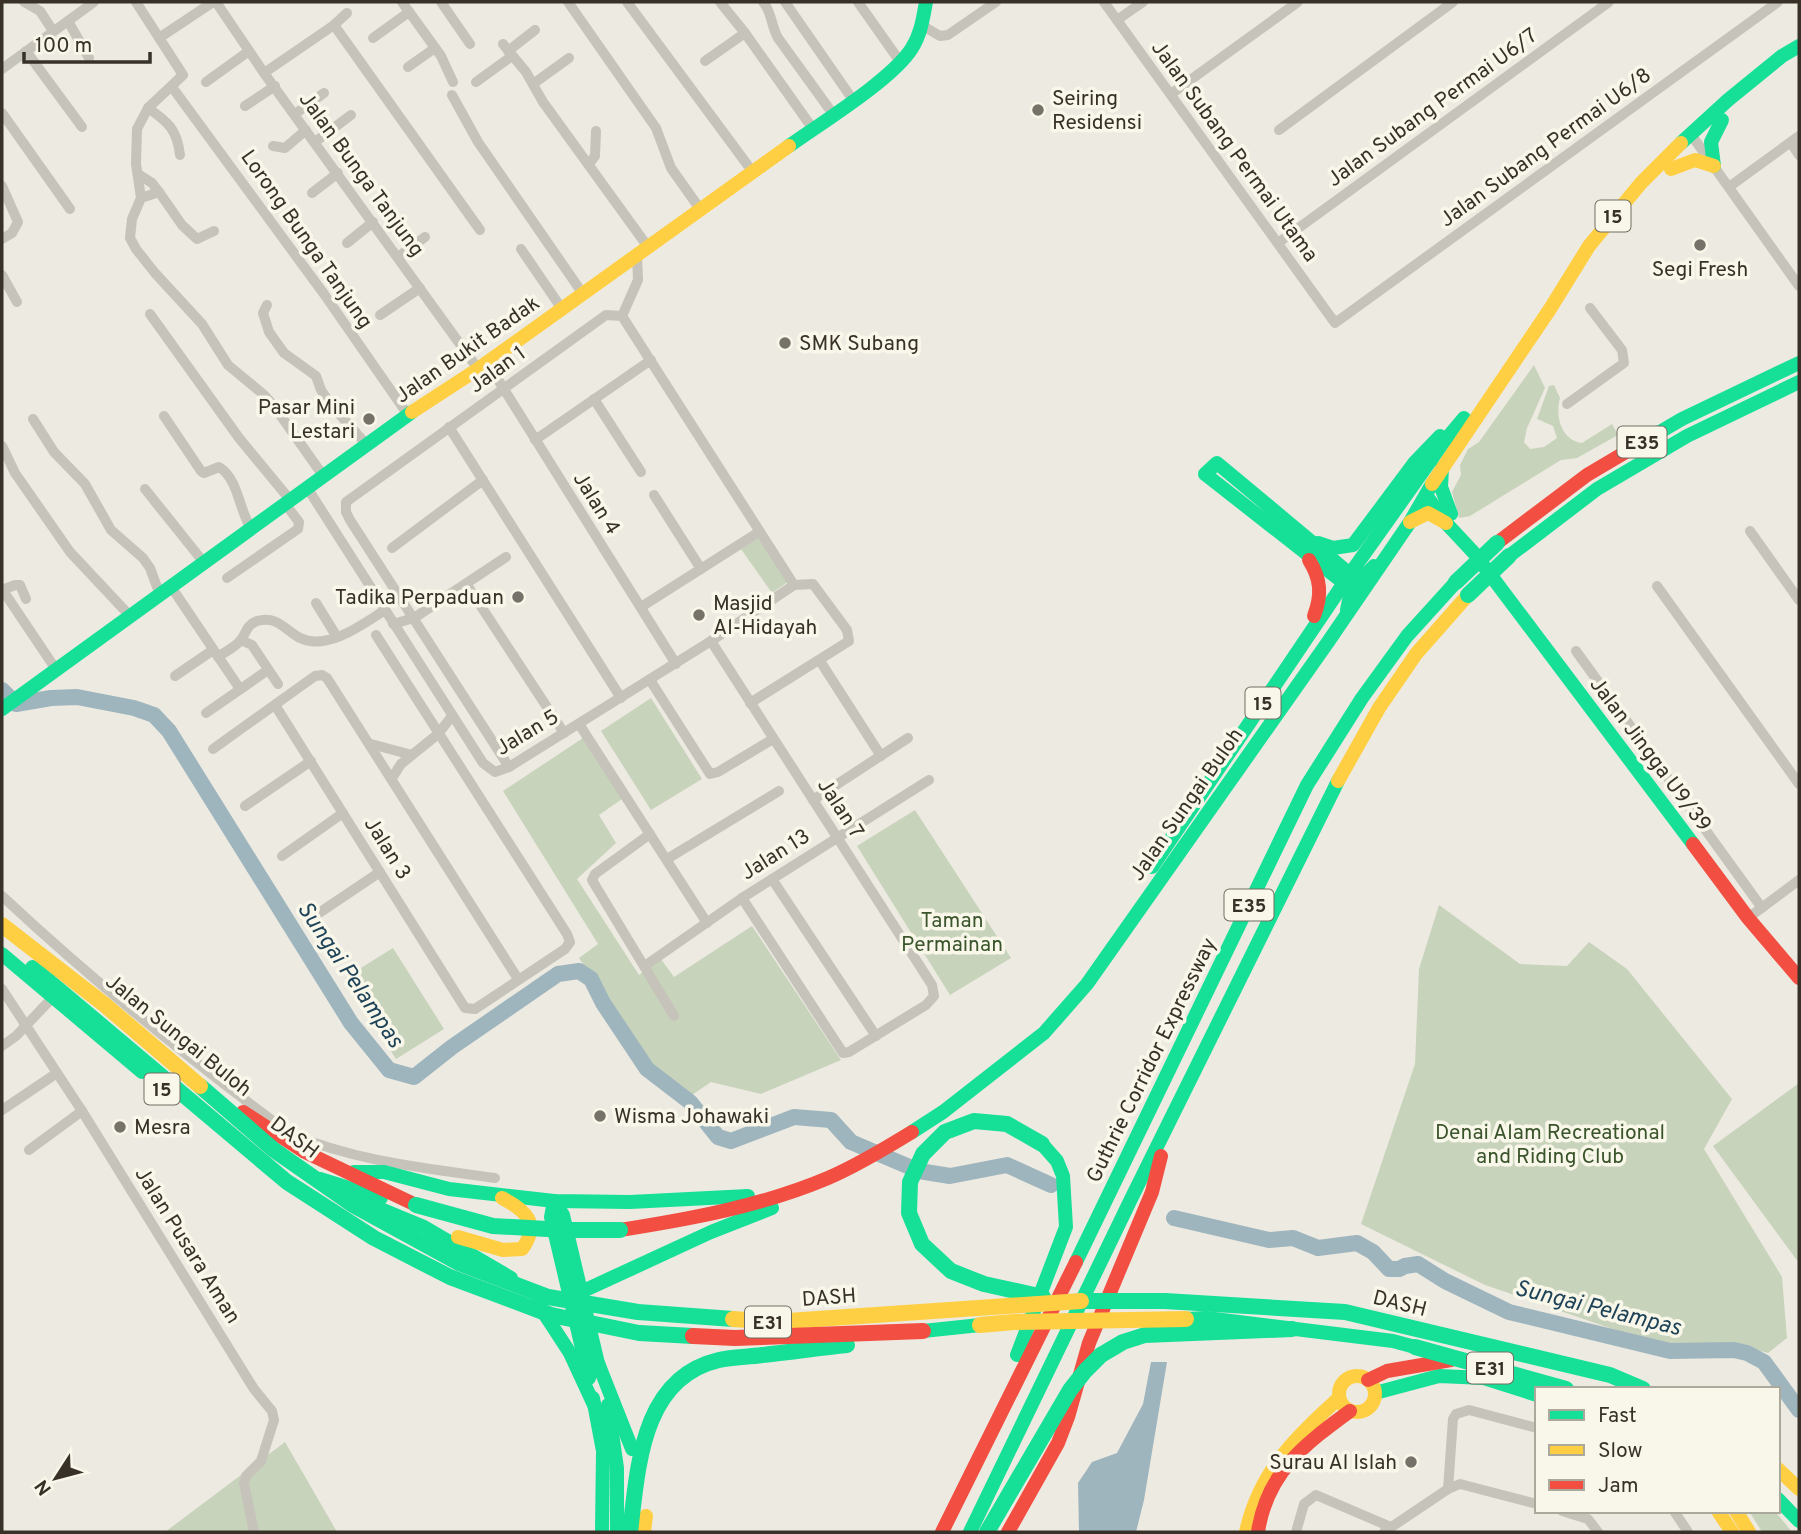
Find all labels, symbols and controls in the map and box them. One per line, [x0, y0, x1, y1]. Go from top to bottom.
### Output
scale bar [24, 21, 150, 65]
street label: Jalan Subang Permai U6/7 [1322, 23, 1543, 194]
text: 100 m [35, 33, 92, 60]
street label: Jalan Subang Permai Utama [1144, 36, 1323, 268]
street label: Jalan Subang Permai U6/8 [1435, 62, 1657, 234]
place label: Seiring Residensi [1052, 86, 1142, 137]
street label: Jalan Bunga Tanjung [292, 87, 430, 263]
marker: Seiring Residensi [1030, 102, 1046, 118]
street label: Lorong Bunga Tanjung [234, 145, 378, 335]
road number: 15 [1596, 200, 1630, 232]
marker: Segi Fresh [1692, 237, 1708, 253]
place label: Segi Fresh [1652, 257, 1748, 284]
street label: Jalan Bukit Badak [390, 290, 545, 410]
place label: SMK Subang [799, 331, 919, 358]
marker: SMK Subang [777, 335, 793, 351]
street label: Jalan 1 [464, 341, 532, 400]
place label: Pasar Mini Lestari [258, 395, 355, 446]
marker: Pasar Mini Lestari [361, 411, 377, 427]
road number: E35 [1618, 426, 1666, 458]
street label: Jalan 4 [566, 467, 625, 540]
place label: Tadika Perpaduan [335, 585, 504, 612]
marker: Tadika Perpaduan [510, 589, 526, 605]
place label: Masjid Al-Hidayah [713, 591, 817, 642]
marker: Masjid Al-Hidayah [691, 607, 707, 623]
street label: Jalan Jingga U9/39 [1583, 672, 1717, 838]
road number: 15 [1246, 688, 1280, 718]
street label: Jalan 5 [491, 704, 564, 763]
street label: Jalan Sungai Buloh [1124, 723, 1250, 887]
street label: Jalan 7 [810, 774, 869, 844]
street label: Jalan 3 [357, 812, 416, 885]
street label: Jalan 13 [736, 824, 815, 887]
road number: E35 [1224, 890, 1274, 920]
water label: Sungai Pelampas [289, 897, 409, 1055]
park label: Taman Permainan [901, 908, 1003, 959]
street label: Guthrie Corridor Expressway [1081, 934, 1224, 1188]
street label: Jalan Sungai Buloh [99, 969, 257, 1104]
road number: 15 [144, 1074, 180, 1105]
place label: Wisma Johawaki [614, 1104, 769, 1131]
marker: Wisma Johawaki [592, 1108, 608, 1124]
street label: DASH [264, 1111, 324, 1165]
place label: Mesra [134, 1115, 191, 1142]
marker: Mesra [112, 1119, 128, 1135]
park label: Denai Alam Recreational and Riding Club [1435, 1120, 1665, 1171]
street label: Jalan Pusara Aman [128, 1162, 246, 1329]
water label: Sungai Pelampas [1511, 1275, 1684, 1344]
street label: DASH [801, 1283, 857, 1314]
street label: DASH [1370, 1285, 1429, 1324]
road number: E31 [745, 1306, 791, 1338]
road number: E31 [1467, 1352, 1513, 1384]
legend [1535, 1387, 1780, 1513]
text: Fast [1598, 1403, 1637, 1430]
text: Slow [1598, 1438, 1643, 1465]
north arrow [21, 1443, 91, 1513]
place label: Surau Al Islah [1269, 1450, 1397, 1477]
marker: Surau Al Islah [1403, 1454, 1419, 1470]
text: Jam [1598, 1473, 1639, 1500]
text: N [30, 1474, 58, 1499]

